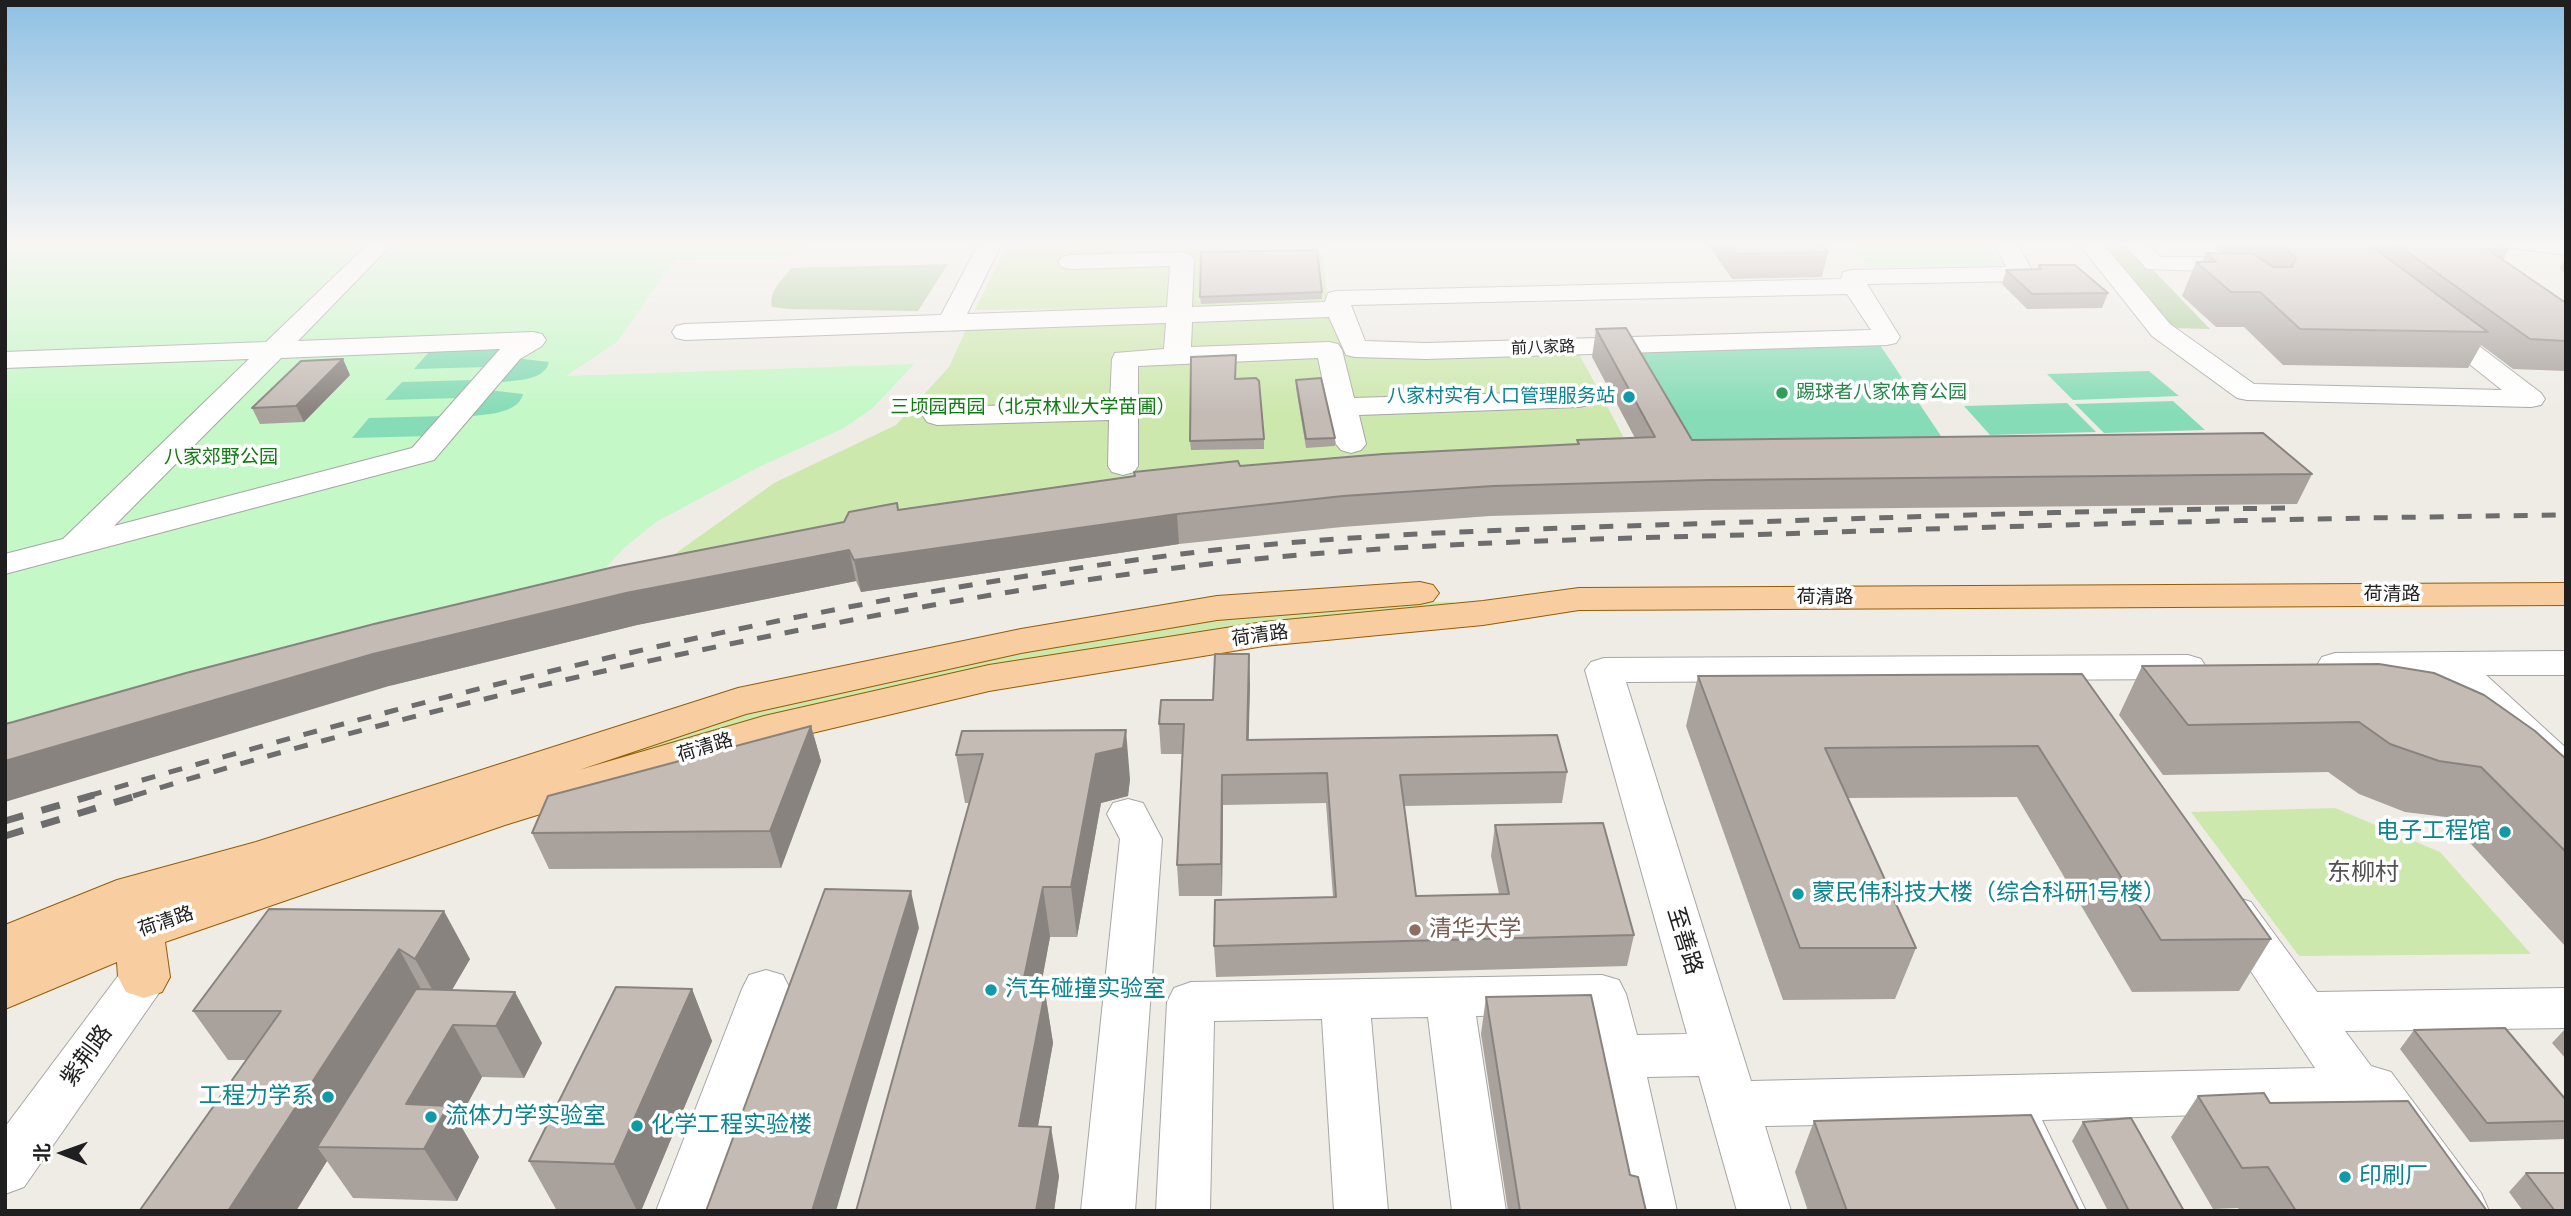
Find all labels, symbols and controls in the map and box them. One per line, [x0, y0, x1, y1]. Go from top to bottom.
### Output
street label: 前八家路 [1511, 337, 1575, 359]
place label: 踢球者八家体育公园 [1796, 382, 1967, 404]
marker: 踢球者八家体育公园 [1774, 385, 1790, 401]
place label: 八家村实有人口管理服务站 [1387, 386, 1615, 408]
marker: 八家村实有人口管理服务站 [1621, 389, 1637, 405]
park label: 三顷园西园（北京林业大学苗圃） [891, 397, 1175, 419]
park label: 八家郊野公园 [164, 447, 278, 469]
street label: 荷清路 [2364, 584, 2420, 606]
street label: 荷清路 [1797, 587, 1853, 609]
street label: 荷清路 [1230, 621, 1290, 651]
street label: 荷清路 [674, 729, 736, 767]
place label: 电子工程馆 [2376, 818, 2491, 846]
marker: 电子工程馆 [2497, 824, 2513, 840]
district label: 东柳村 [2327, 859, 2399, 887]
place label: 蒙民伟科技大楼（综合科研1号楼） [1812, 880, 2166, 908]
marker: 蒙民伟科技大楼（综合科研1号楼） [1790, 886, 1806, 902]
street label: 荷清路 [135, 902, 197, 942]
street label: 至善路 [1661, 904, 1707, 978]
place label: 清华大学 [1429, 916, 1521, 944]
marker: 清华大学 [1407, 922, 1423, 938]
place label: 汽车碰撞实验室 [1005, 976, 1166, 1004]
marker: 汽车碰撞实验室 [983, 982, 999, 998]
street label: 紫荆路 [56, 1020, 118, 1092]
place label: 工程力学系 [199, 1083, 314, 1111]
marker: 工程力学系 [320, 1089, 336, 1105]
place label: 流体力学实验室 [445, 1103, 606, 1131]
marker: 流体力学实验室 [423, 1109, 439, 1125]
place label: 化学工程实验楼 [651, 1112, 812, 1140]
north arrow [28, 1118, 98, 1188]
marker: 化学工程实验楼 [629, 1118, 645, 1134]
text: 北 [29, 1143, 55, 1162]
place label: 印刷厂 [2359, 1163, 2428, 1191]
marker: 印刷厂 [2337, 1169, 2353, 1185]

